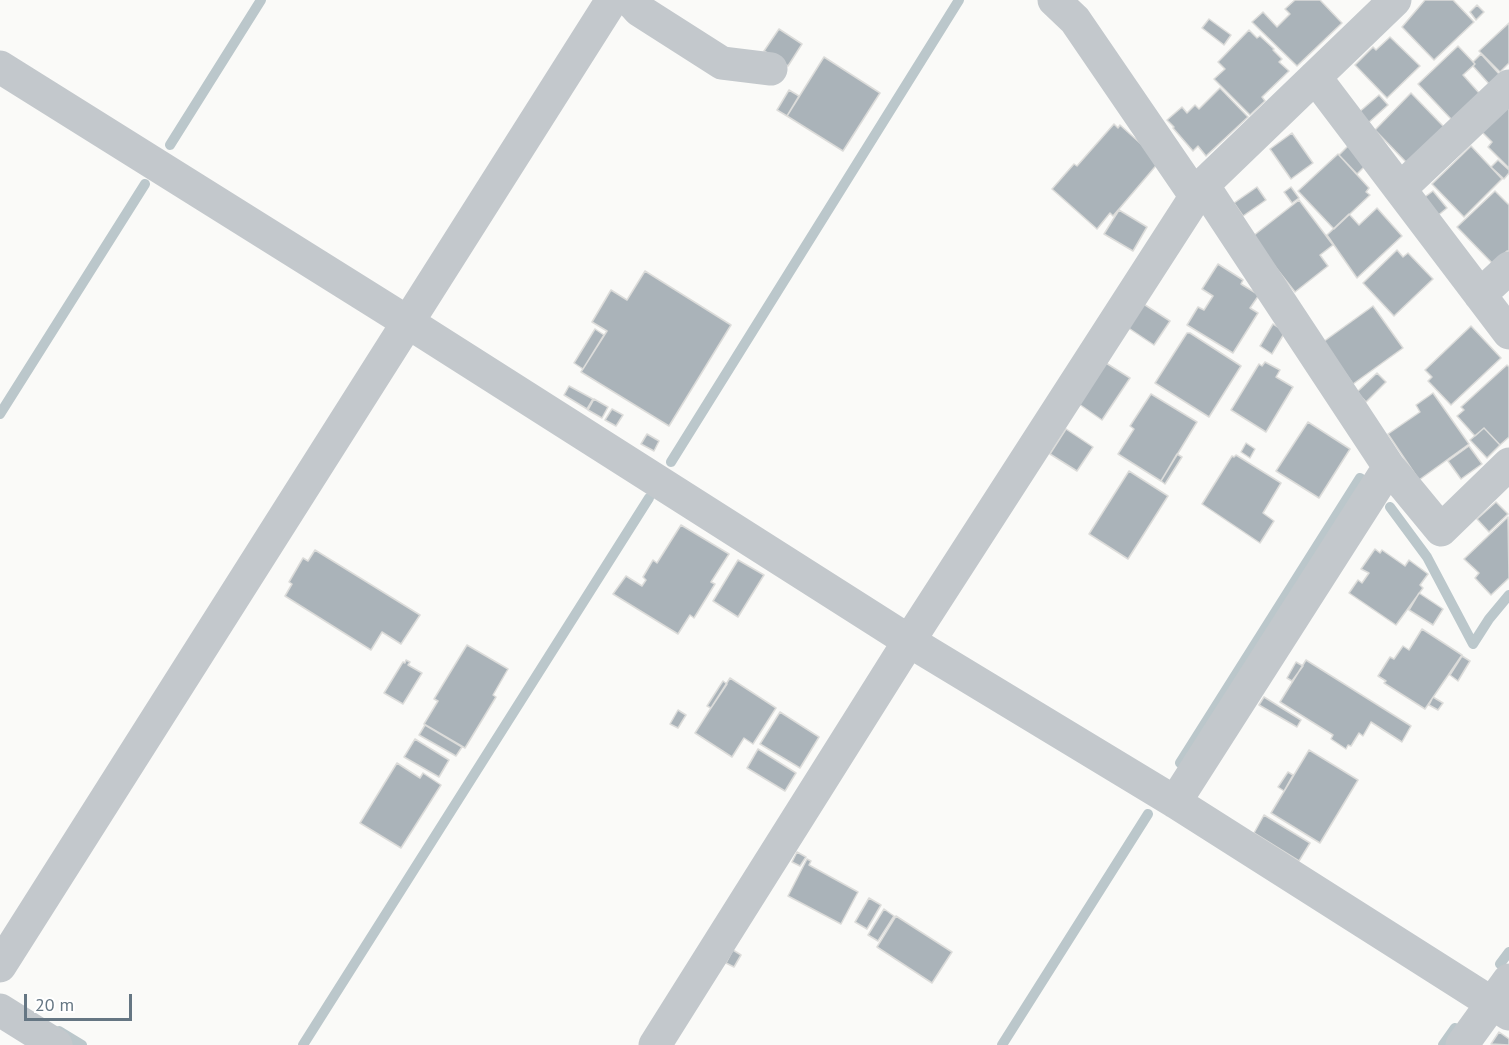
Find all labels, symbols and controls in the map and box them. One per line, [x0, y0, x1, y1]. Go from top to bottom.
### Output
scale bar [27, 982, 135, 1020]
text: 20 m [35, 993, 74, 1016]

